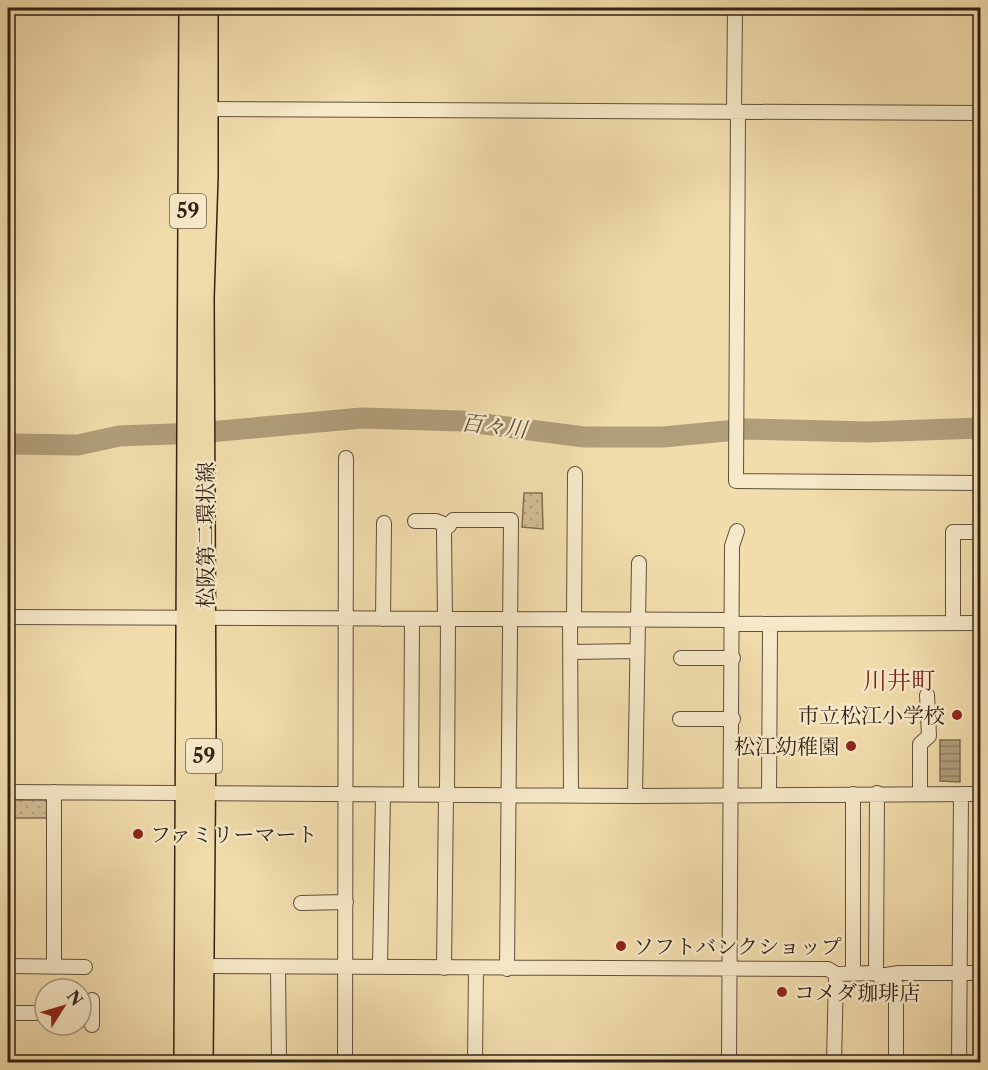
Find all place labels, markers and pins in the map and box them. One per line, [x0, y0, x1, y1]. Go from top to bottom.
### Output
place label: 市立松江小学校 [798, 703, 945, 728]
marker: 市立松江小学校 [950, 708, 964, 722]
place label: 松江幼稚園 [734, 734, 839, 759]
marker: 松江幼稚園 [844, 739, 858, 753]
place label: ファミリーマート [150, 822, 318, 847]
marker: ファミリーマート [131, 827, 145, 841]
place label: ソフトバンクショップ [633, 934, 842, 959]
marker: ソフトバンクショップ [614, 939, 628, 953]
place label: コメダ珈琲店 [794, 980, 920, 1005]
marker: コメダ珈琲店 [775, 985, 789, 999]

